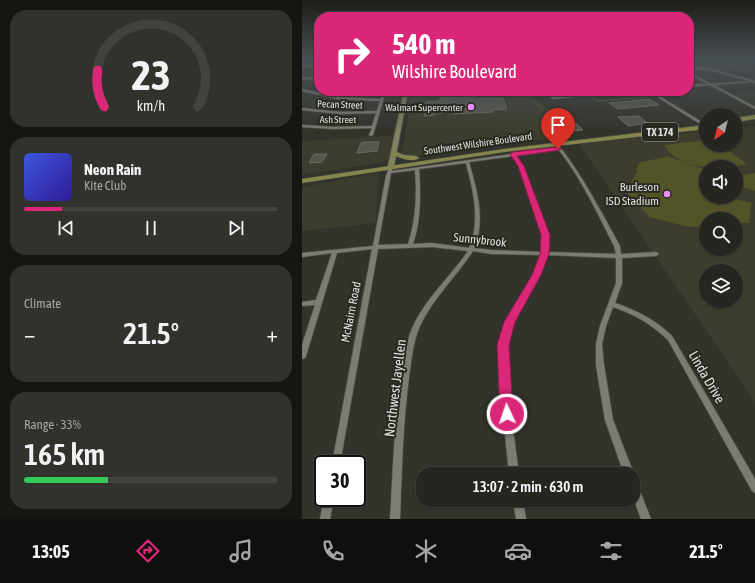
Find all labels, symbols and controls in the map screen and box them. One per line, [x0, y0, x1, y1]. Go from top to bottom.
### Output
icon: right [326, 28, 378, 80]
text: 540 m [392, 28, 455, 60]
text: 23 [131, 50, 171, 98]
text: Wilshire Boulevard [392, 61, 517, 82]
text: km/h [137, 97, 165, 113]
street label: Pecan Street [317, 98, 363, 111]
place label: Walmart Supercenter [385, 102, 464, 113]
marker: Walmart Supercenter [466, 102, 476, 112]
pin [541, 108, 575, 149]
north arrow [699, 108, 743, 152]
map controls [699, 108, 743, 308]
street label: Ash Street [320, 114, 356, 125]
icon: arrive [547, 114, 569, 136]
road number: TX 174 [642, 123, 678, 141]
street label: Southwest Wilshire Boulevard [423, 130, 533, 157]
button: sound [699, 160, 743, 204]
text: Neon Rain [84, 161, 141, 178]
text: Kite Club [84, 178, 126, 193]
place label: Burleson ISD Stadium [606, 180, 659, 208]
marker: Burleson ISD Stadium [662, 189, 672, 199]
button: search [699, 212, 743, 256]
icon: previous [55, 217, 77, 239]
icon: pause [140, 217, 162, 239]
icon: next [225, 217, 247, 239]
street label: Sunnybrook [453, 230, 508, 250]
button: layers [699, 264, 743, 308]
street label: McNairn Road [338, 280, 364, 344]
text: Climate [24, 296, 61, 311]
text: 21.5° [123, 316, 179, 350]
text: − [24, 321, 35, 347]
text: + [267, 321, 278, 347]
street label: Northwest Jayellen [381, 338, 409, 438]
street label: Linda Drive [686, 348, 728, 406]
position arrow [486, 393, 528, 435]
text: Range · 33% [24, 417, 81, 432]
text: 165 km [24, 437, 105, 471]
speed limit sign: 30 [314, 455, 366, 507]
text: 13:07 · 2 min · 630 m [473, 478, 583, 495]
icon: directions [134, 537, 162, 565]
icon: music [227, 537, 255, 565]
icon: phone [319, 537, 347, 565]
icon: climate [412, 537, 440, 565]
icon: car [504, 537, 532, 565]
icon: filters [597, 537, 625, 565]
text: 13:05 [32, 541, 70, 562]
text: 21.5° [689, 541, 723, 562]

